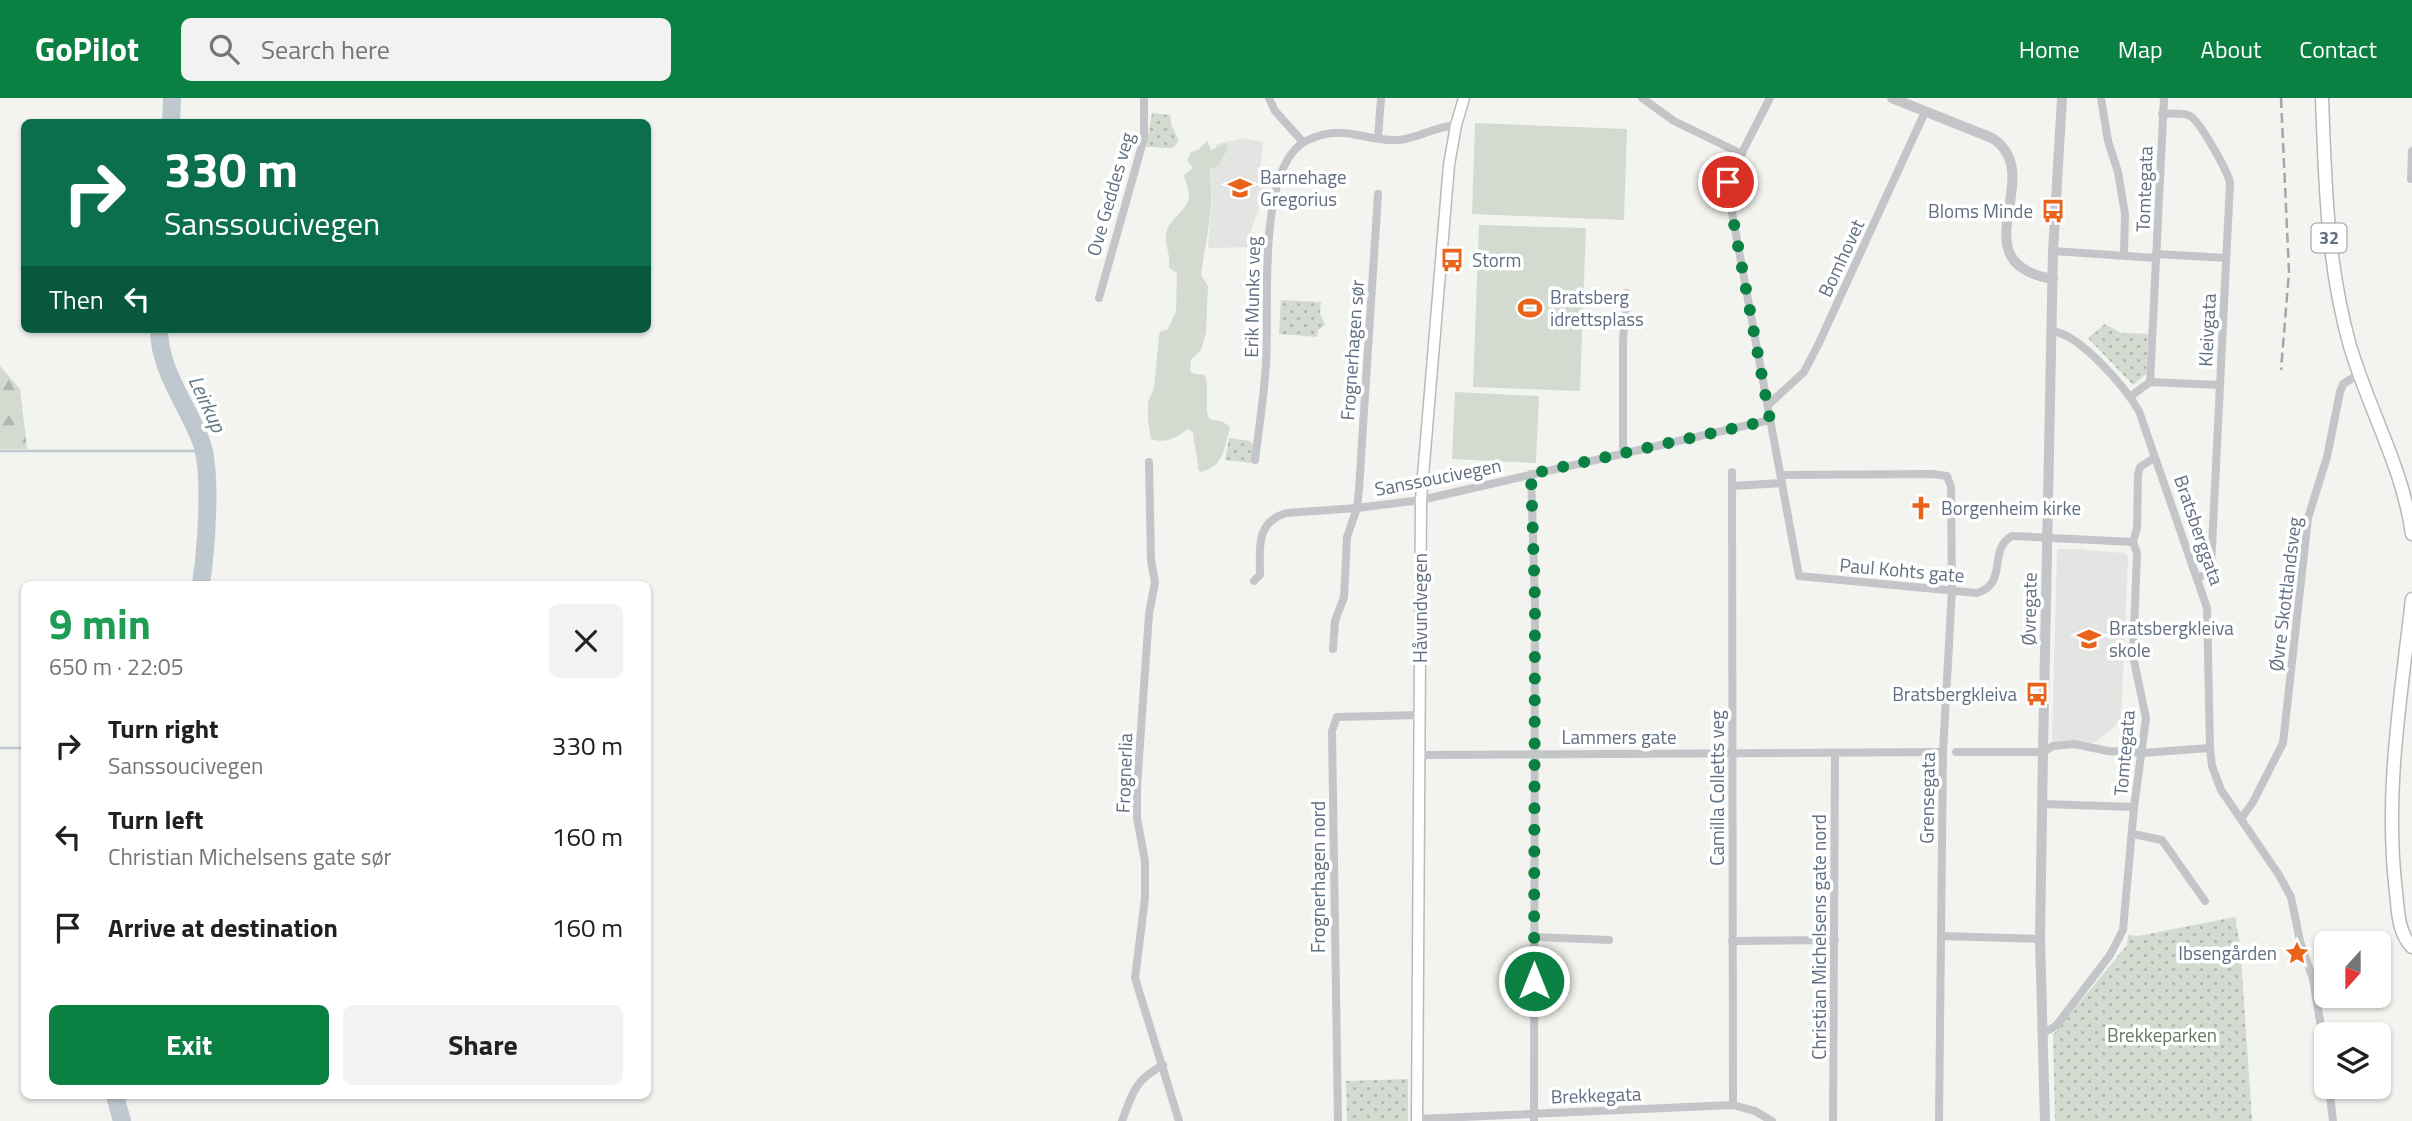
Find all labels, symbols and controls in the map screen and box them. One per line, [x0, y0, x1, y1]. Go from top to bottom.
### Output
search box [181, 18, 671, 81]
text: GoPilot [35, 24, 139, 74]
icon: search [205, 30, 243, 68]
text: Search here [261, 30, 390, 69]
text: Home [2019, 31, 2080, 67]
text: Map [2118, 31, 2163, 67]
text: About [2201, 31, 2261, 67]
text: Contact [2299, 31, 2377, 67]
street label: Ove Geddes veg [1078, 128, 1141, 259]
text: 330 m [164, 131, 298, 206]
street label: Tomtegata [2128, 145, 2160, 232]
icon: right [49, 147, 140, 238]
pin [1698, 152, 1758, 212]
place label: Barnehage Gregorius [1260, 162, 1347, 213]
icon: arrive [1709, 163, 1747, 201]
school or university icon: Barnehage Gregorius [1226, 174, 1254, 202]
place label: Bloms Minde [1928, 196, 2033, 225]
bus stop icon: Bloms Minde [2039, 197, 2067, 225]
text: Sanssoucivegen [164, 199, 380, 247]
street label: Bomhovet [1810, 214, 1871, 301]
road number: 32 [2312, 223, 2346, 252]
street label: Erik Munks veg [1236, 236, 1267, 358]
place label: Storm [1472, 245, 1521, 274]
bus stop icon: Storm [1438, 246, 1466, 274]
street label: Frognerhagen sør [1332, 278, 1371, 421]
text: Then [49, 280, 104, 319]
icon: left [118, 280, 156, 318]
place label: Bratsberg idrettsplass [1550, 282, 1644, 333]
street label: Kleivgata [2190, 292, 2223, 367]
sports icon: Bratsberg idrettsplass [1516, 294, 1544, 322]
water label: Leirkup [181, 370, 236, 439]
street label: Sanssoucivegen [1372, 450, 1504, 503]
street label: Bratsberggata [2167, 471, 2232, 589]
place label: Borgenheim kirke [1941, 493, 2081, 522]
church icon: Borgenheim kirke [1907, 494, 1935, 522]
street label: Øvre Skottlandsveg [2261, 515, 2308, 673]
street label: Paul Kohts gate [1838, 550, 1966, 589]
street label: Håvundvegen [1405, 553, 1434, 663]
street label: Øvregate [2013, 572, 2044, 646]
text: 9 min [49, 591, 151, 655]
button: close [549, 604, 623, 678]
place label: Bratsbergkleiva skole [2109, 613, 2234, 664]
school or university icon: Bratsbergkleiva skole [2075, 625, 2103, 653]
text: 650 m · 22:05 [49, 649, 184, 684]
place label: Bratsbergkleiva [1892, 679, 2017, 708]
bus stop icon: Bratsbergkleiva [2023, 680, 2051, 708]
street label: Tomtegata [2105, 708, 2142, 797]
text: Turn right [108, 709, 219, 748]
street label: Camilla Colletts veg [1702, 710, 1731, 866]
street label: Lammers gate [1561, 722, 1677, 751]
text: 330 m [552, 726, 623, 765]
icon: right [49, 727, 87, 765]
street label: Frognerlia [1108, 732, 1139, 814]
text: Sanssoucivegen [108, 748, 263, 783]
street label: Grensegata [1911, 751, 1942, 844]
text: Turn left [108, 800, 203, 839]
street label: Frognerhagen nord [1303, 801, 1332, 953]
street label: Christian Michelsens gate nord [1804, 814, 1833, 1060]
text: 160 m [552, 817, 623, 856]
icon: left [49, 818, 87, 856]
text: Christian Michelsens gate sør [108, 839, 392, 874]
text: Arrive at destination [108, 908, 338, 947]
text: 160 m [552, 908, 623, 947]
icon: arrive [49, 909, 87, 947]
north arrow [2314, 931, 2390, 1008]
map controls [2314, 931, 2391, 1099]
place label: Ibsengården [2178, 938, 2277, 967]
place icon: Ibsengården [2283, 939, 2311, 967]
position arrow [1497, 944, 1571, 1018]
button: Exit [49, 1005, 329, 1085]
button: Share [343, 1005, 623, 1085]
park label: Brekkeparken [2107, 1020, 2217, 1049]
button: layers [2314, 1022, 2391, 1099]
street label: Brekkegata [1550, 1078, 1642, 1111]

